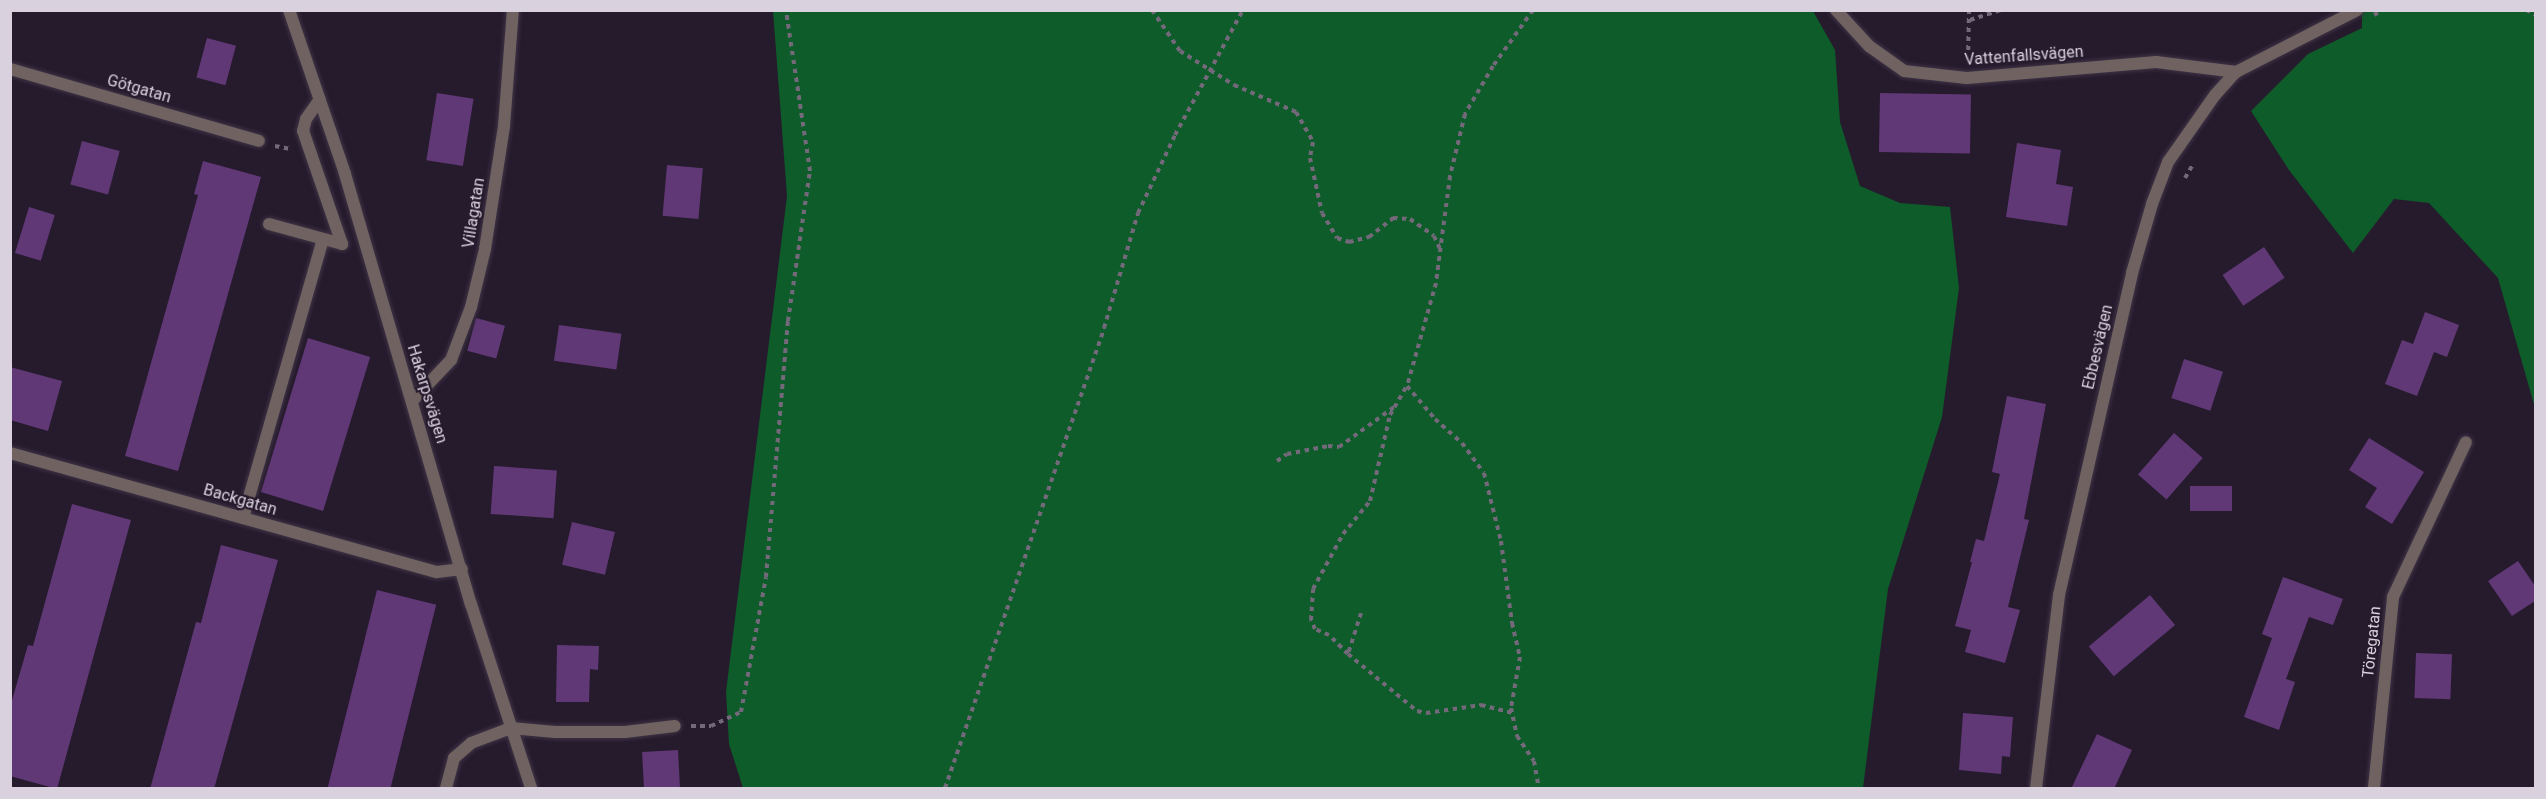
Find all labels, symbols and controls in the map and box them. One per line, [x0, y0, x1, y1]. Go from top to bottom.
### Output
street label: Vattenfallsvägen [1964, 42, 2084, 70]
street label: Götgatan [105, 71, 173, 107]
street label: Villagatan [459, 176, 489, 250]
street label: Ebbesvägen [2079, 303, 2117, 391]
street label: Hakarpsvägen [403, 342, 451, 446]
street label: Backgatan [201, 480, 279, 520]
street label: Töregatan [2359, 605, 2385, 679]

